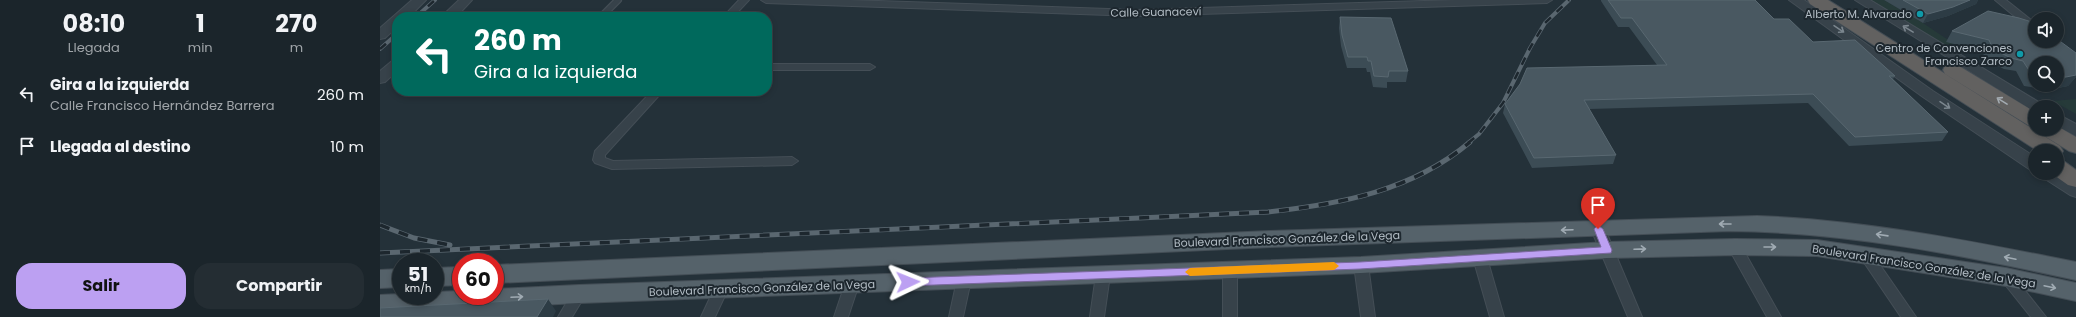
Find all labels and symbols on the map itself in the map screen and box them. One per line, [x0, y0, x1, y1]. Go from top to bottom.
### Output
street label: Calle Guanaceví [1110, 3, 1202, 21]
place label: Alberto M. Alvarado [1805, 6, 1912, 22]
marker: Alberto M. Alvarado [1915, 9, 1925, 19]
one-way arrow [1902, 24, 1914, 32]
one-way arrow [1833, 25, 1844, 33]
place label: Centro de Convenciones Francisco Zarco [1876, 40, 2012, 69]
marker: Centro de Convenciones Francisco Zarco [2015, 49, 2025, 59]
one-way arrow [1996, 96, 2008, 104]
one-way arrow [1939, 101, 1950, 110]
pin [1581, 188, 1615, 229]
one-way arrow [1719, 220, 1732, 227]
one-way arrow [1561, 226, 1574, 234]
street label: Boulevard Francisco González de la Vega [1174, 227, 1400, 251]
one-way arrow [1876, 231, 1889, 239]
street label: Boulevard Francisco González de la Vega [1811, 240, 2037, 292]
one-way arrow [1763, 243, 1776, 251]
one-way arrow [1633, 246, 1646, 253]
speed limit sign: 60 [452, 253, 504, 305]
one-way arrow [2004, 253, 2017, 261]
position arrow [887, 261, 929, 303]
street label: Boulevard Francisco González de la Vega [649, 276, 875, 300]
one-way arrow [2044, 283, 2057, 291]
one-way arrow [510, 294, 523, 301]

